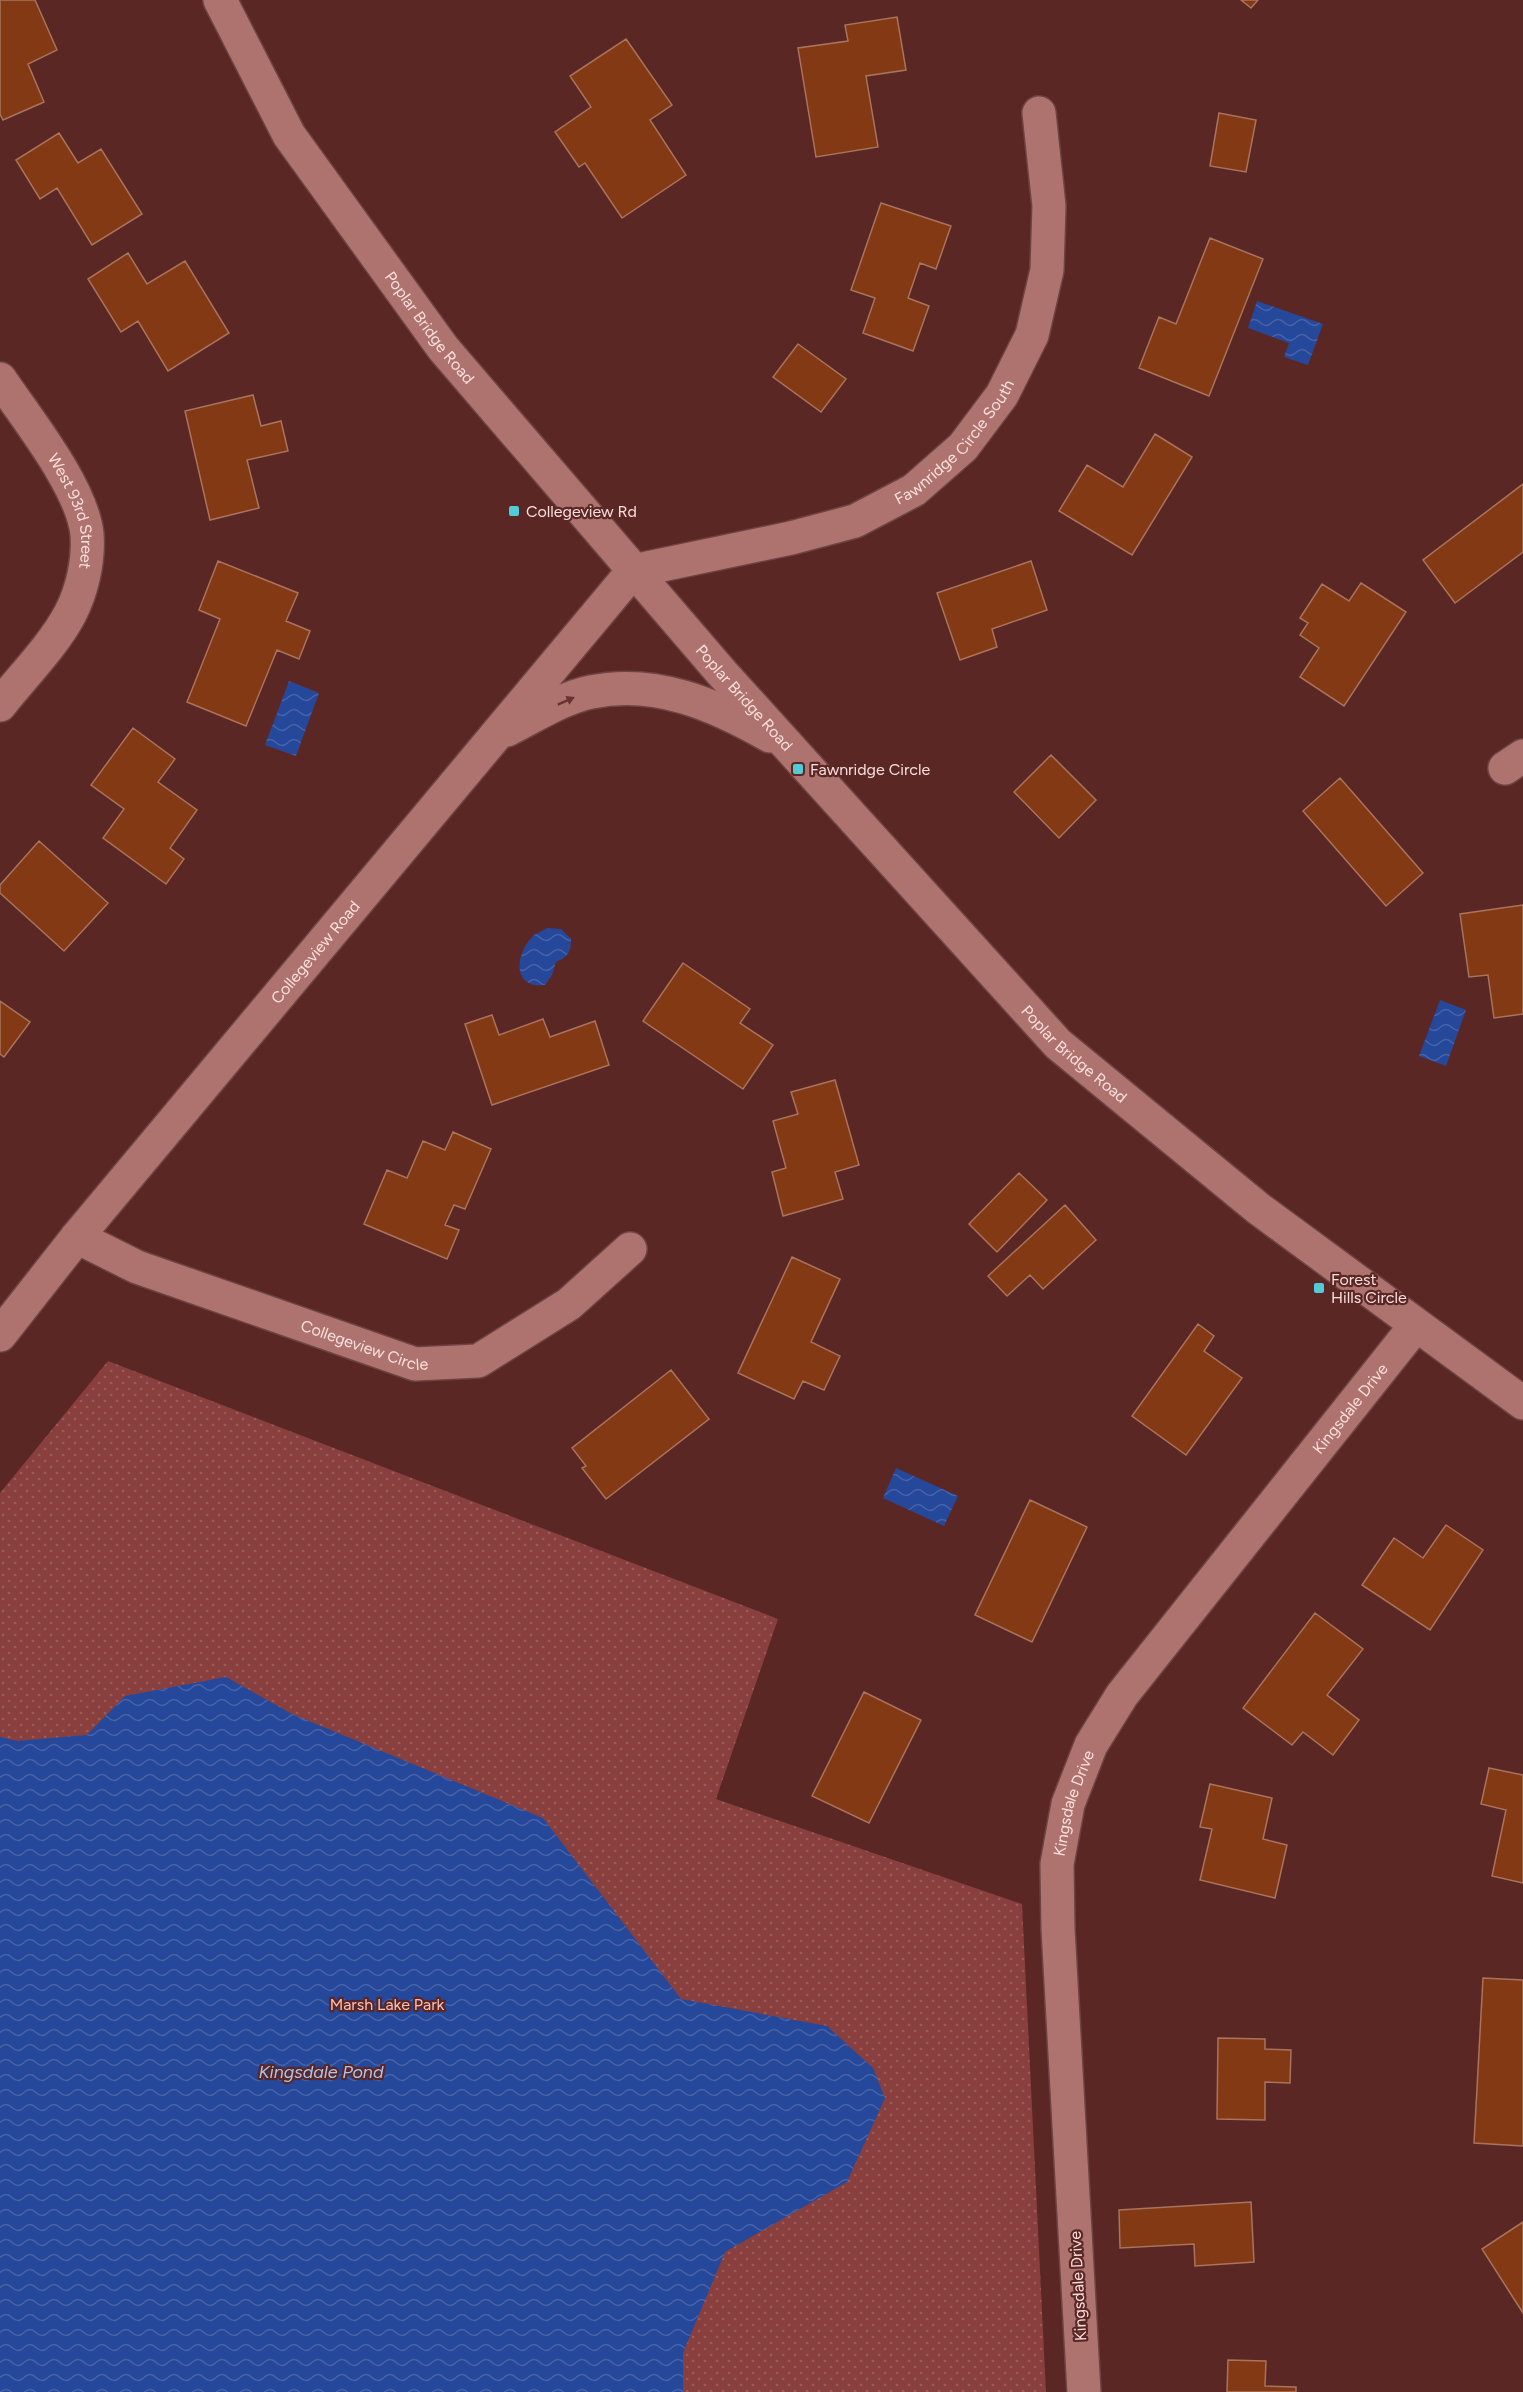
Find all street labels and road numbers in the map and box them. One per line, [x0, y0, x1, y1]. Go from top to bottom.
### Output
street label: Poplar Bridge Road [381, 267, 479, 387]
street label: Fawnridge Circle South [891, 376, 1018, 508]
street label: West 93rd Street [44, 450, 97, 570]
street label: Poplar Bridge Road [692, 640, 797, 754]
street label: Collegeview Road [267, 896, 363, 1007]
street label: Poplar Bridge Road [1018, 1001, 1131, 1106]
street label: Collegeview Circle [298, 1315, 429, 1373]
street label: Kingsdale Drive [1308, 1359, 1392, 1457]
street label: Kingsdale Drive [1049, 1747, 1098, 1858]
street label: Kingsdale Drive [1066, 2230, 1090, 2341]

